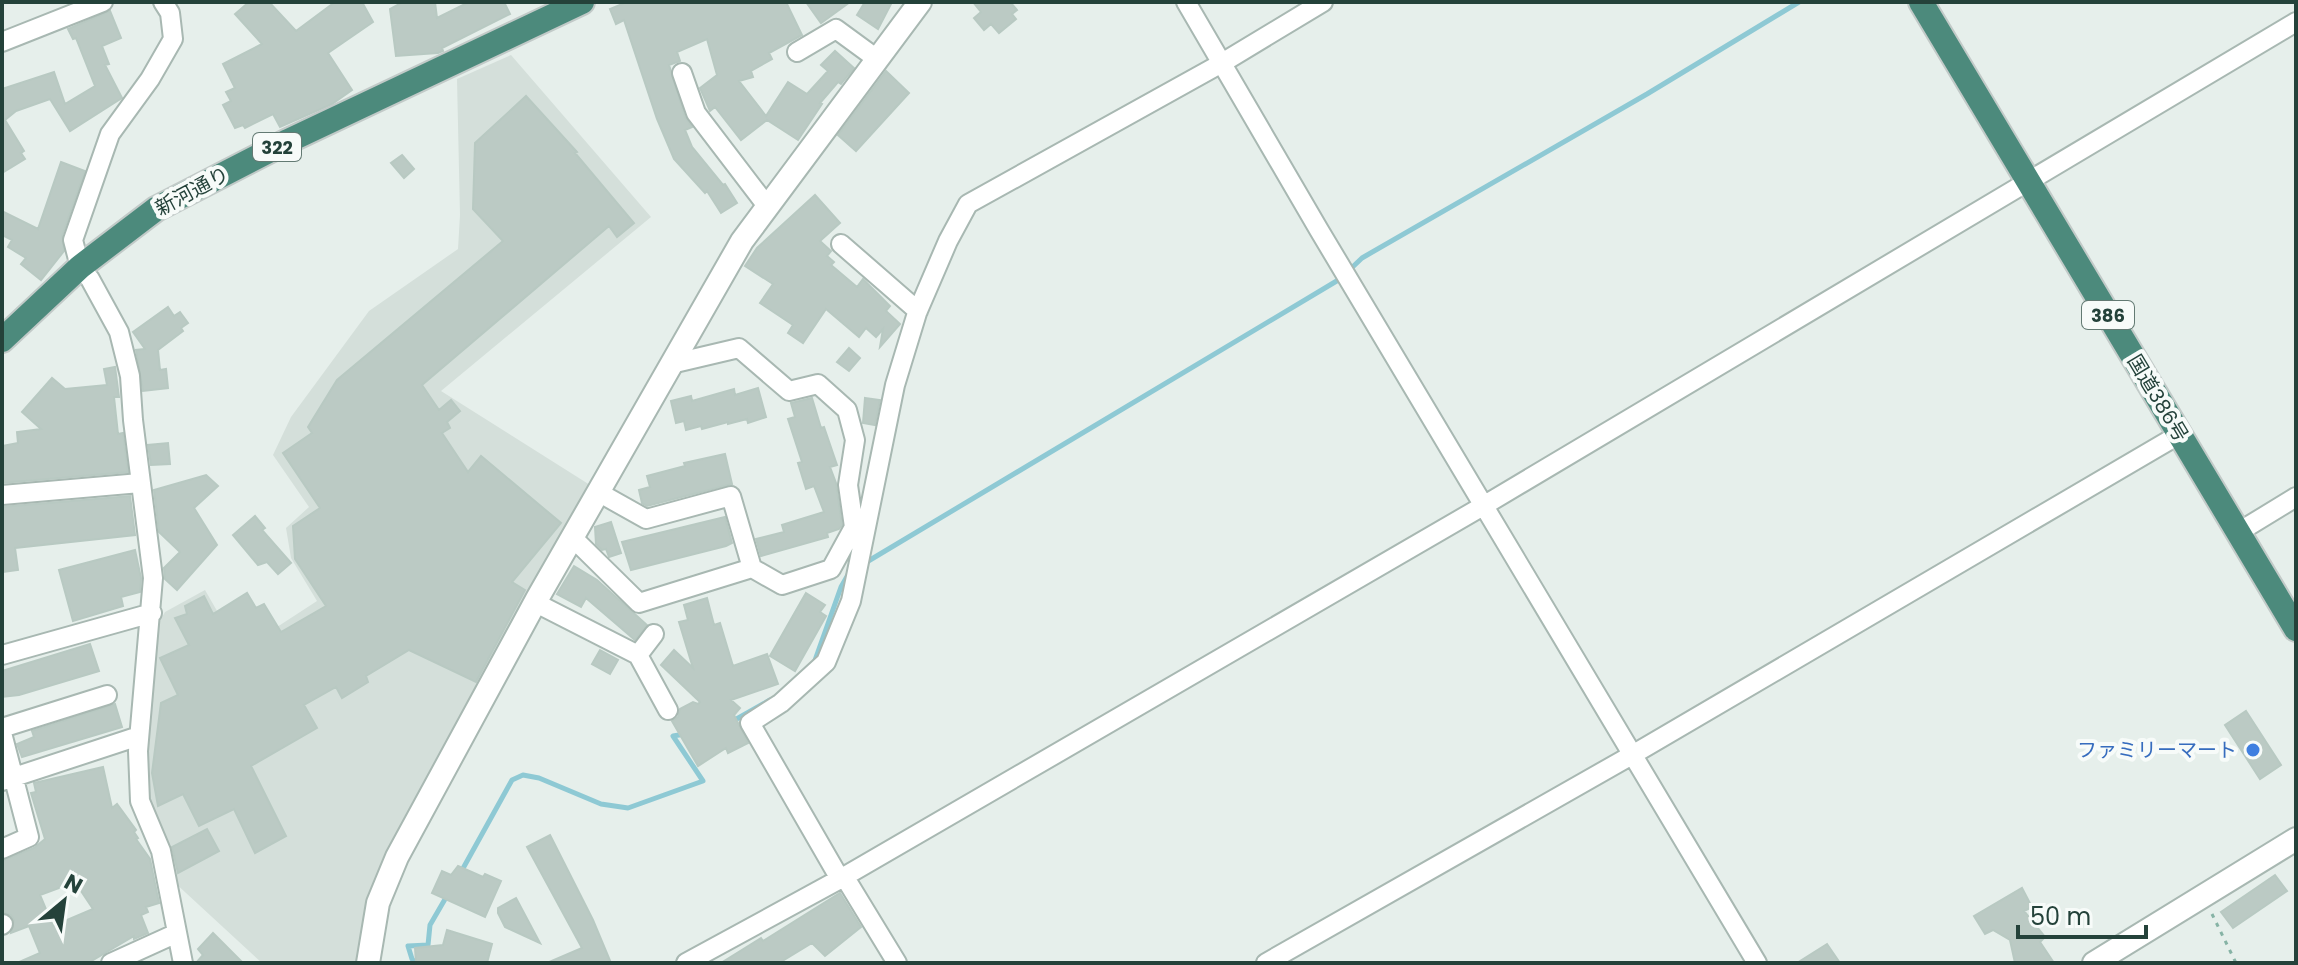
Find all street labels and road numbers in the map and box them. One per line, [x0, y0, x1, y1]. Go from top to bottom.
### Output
road number: 322 [253, 133, 301, 161]
street label: 新河通り [150, 160, 234, 222]
road number: 386 [2082, 301, 2134, 329]
street label: 国道386号 [2121, 349, 2195, 447]

